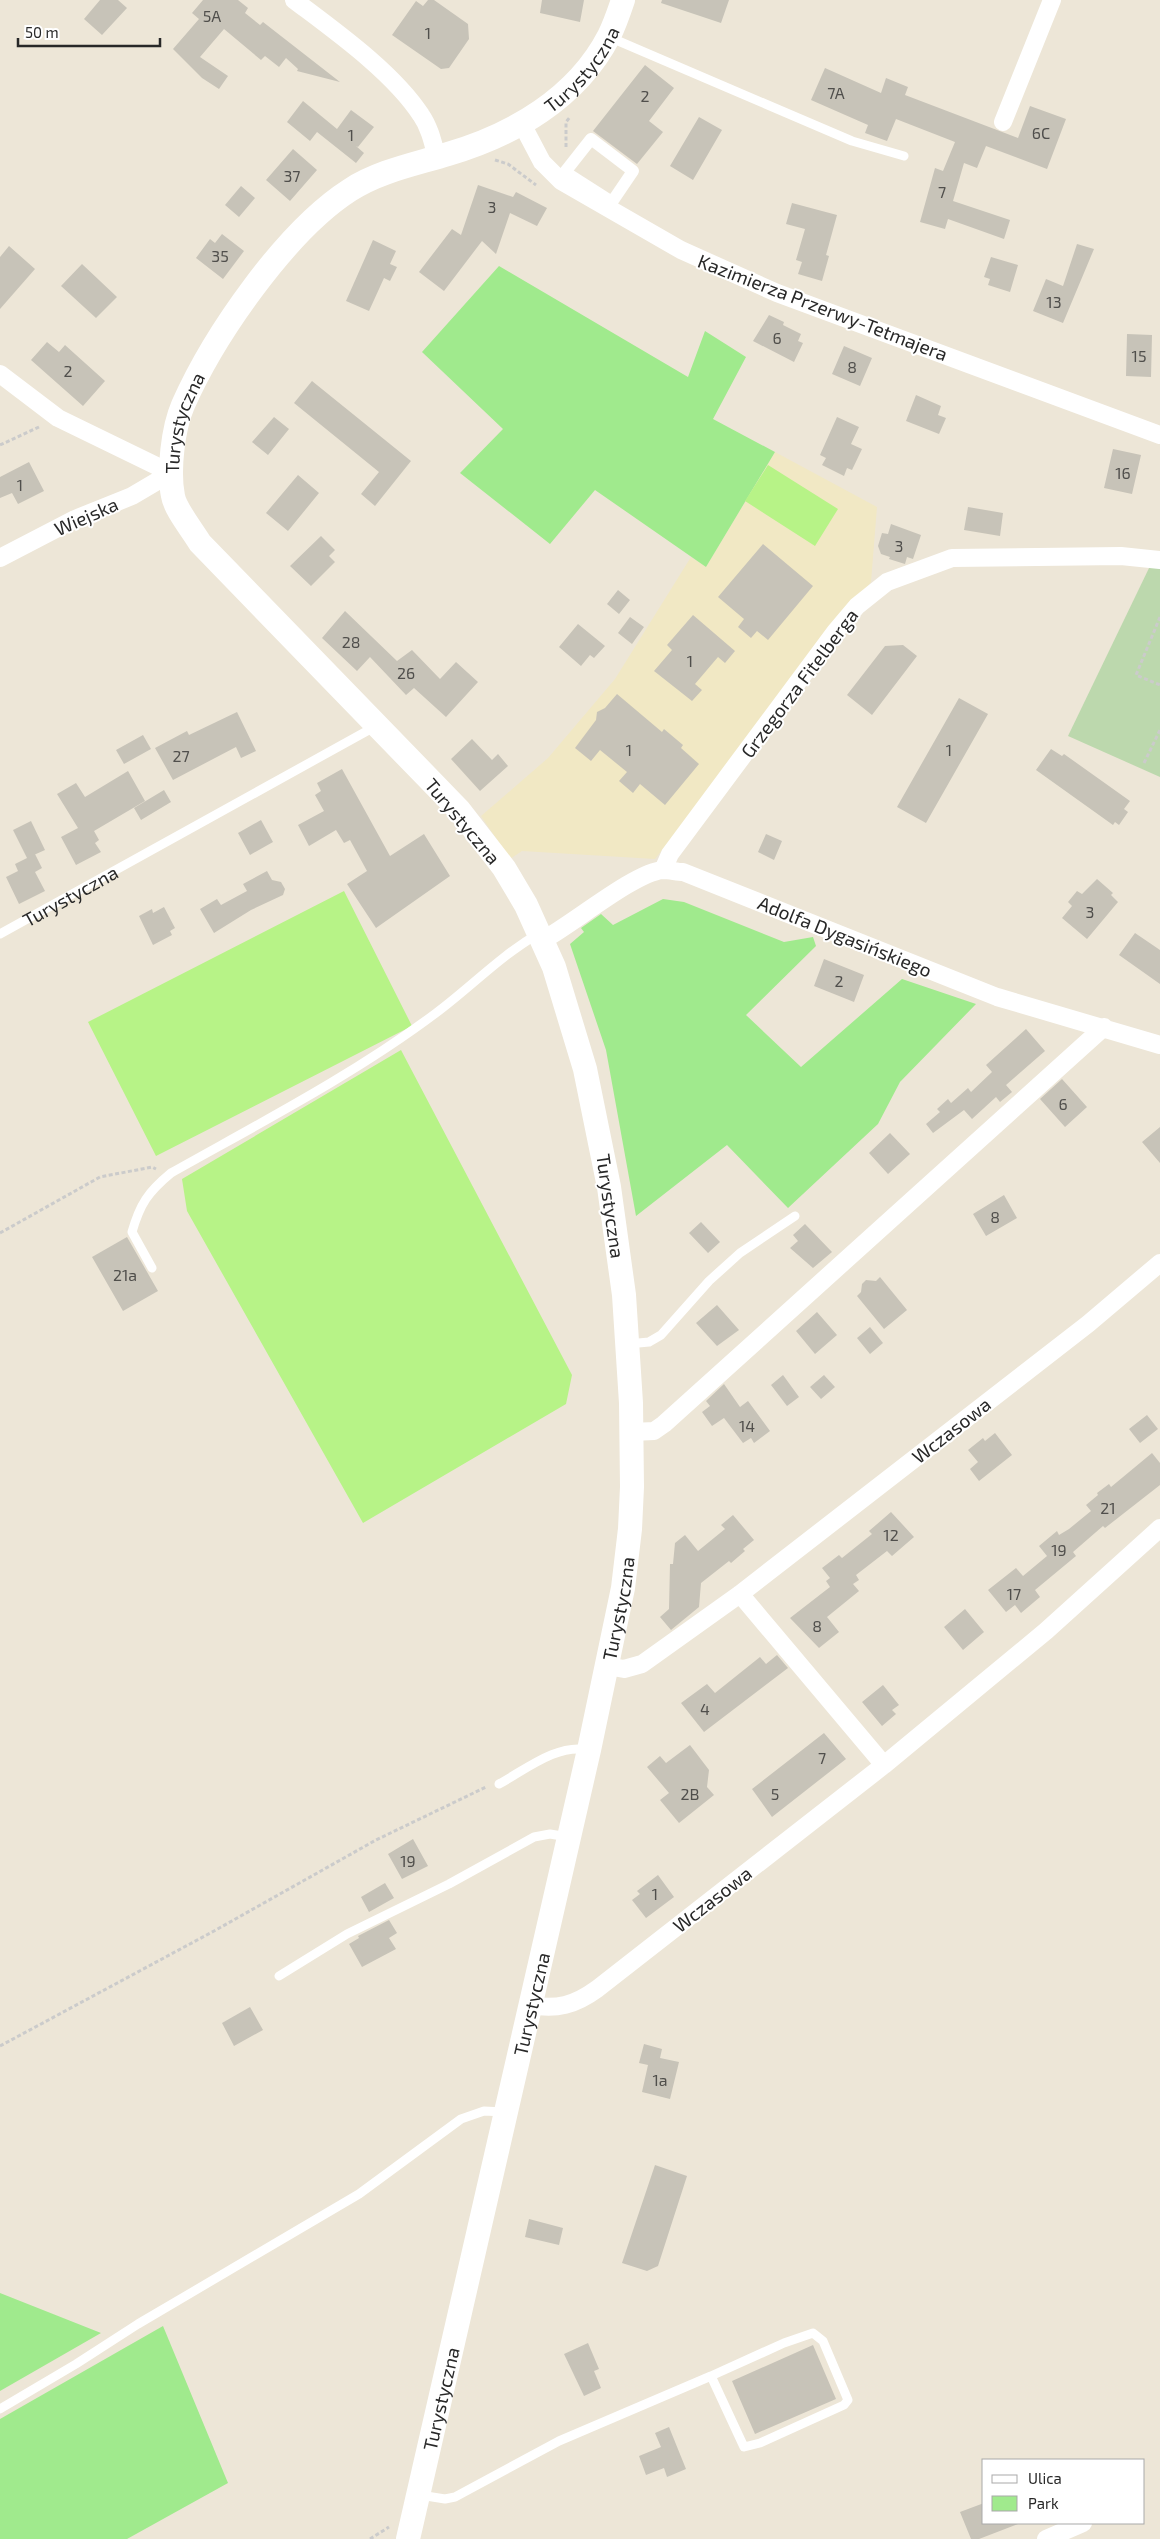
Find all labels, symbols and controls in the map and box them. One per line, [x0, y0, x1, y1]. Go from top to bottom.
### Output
house number: 5A [203, 6, 221, 25]
scale bar [18, 15, 160, 47]
text: 50 m [25, 23, 59, 41]
house number: 1 [425, 23, 431, 42]
street label: Turystyczna [539, 23, 623, 117]
house number: 7A [827, 83, 845, 102]
house number: 2 [641, 86, 650, 105]
house number: 6C [1032, 123, 1050, 142]
house number: 1 [348, 125, 354, 144]
house number: 37 [283, 166, 301, 185]
house number: 7 [938, 182, 946, 201]
house number: 3 [488, 197, 496, 216]
house number: 35 [211, 246, 229, 265]
street label: Kazimierza Przerwy-Tetmajera [695, 249, 951, 365]
house number: 13 [1046, 292, 1062, 311]
house number: 6 [772, 328, 782, 347]
house number: 15 [1132, 346, 1146, 365]
house number: 8 [847, 357, 857, 376]
house number: 2 [64, 361, 73, 380]
street label: Turystyczna [159, 368, 209, 474]
house number: 16 [1115, 463, 1131, 482]
house number: 1 [17, 475, 23, 494]
street label: Wiejska [51, 492, 121, 540]
house number: 3 [895, 536, 903, 555]
street label: Grzegorza Fitelberga [736, 604, 862, 762]
house number: 28 [342, 632, 360, 651]
house number: 1 [687, 651, 693, 670]
house number: 26 [397, 663, 415, 682]
house number: 1 [626, 740, 632, 759]
house number: 1 [946, 740, 952, 759]
house number: 27 [172, 746, 190, 765]
street label: Turystyczna [420, 773, 506, 869]
street label: Turystyczna [18, 860, 122, 931]
street label: Adolfa Dygasińskiego [755, 891, 935, 981]
house number: 3 [1086, 902, 1094, 921]
house number: 2 [835, 971, 844, 990]
house number: 6 [1058, 1094, 1068, 1113]
street label: Turystyczna [592, 1152, 630, 1260]
house number: 8 [990, 1207, 1000, 1226]
house number: 21a [113, 1265, 137, 1284]
street label: Wczasowa [907, 1392, 995, 1468]
house number: 14 [739, 1416, 755, 1435]
house number: 21 [1100, 1498, 1116, 1517]
house number: 12 [883, 1525, 899, 1544]
house number: 19 [1051, 1540, 1067, 1559]
street label: Turystyczna [597, 1555, 638, 1662]
house number: 17 [1007, 1584, 1021, 1603]
house number: 8 [812, 1616, 822, 1635]
house number: 4 [700, 1699, 710, 1718]
house number: 7 [818, 1748, 826, 1767]
house number: 2B [681, 1784, 699, 1803]
house number: 5 [771, 1784, 779, 1803]
house number: 19 [400, 1851, 416, 1870]
street label: Wczasowa [668, 1861, 756, 1937]
house number: 1 [652, 1884, 658, 1903]
street label: Turystyczna [508, 1950, 554, 2058]
house number: 1a [652, 2070, 668, 2089]
street label: Turystyczna [417, 2345, 463, 2452]
legend [982, 2459, 1145, 2524]
text: Ulica [1028, 2469, 1062, 2487]
text: Park [1028, 2494, 1059, 2512]

